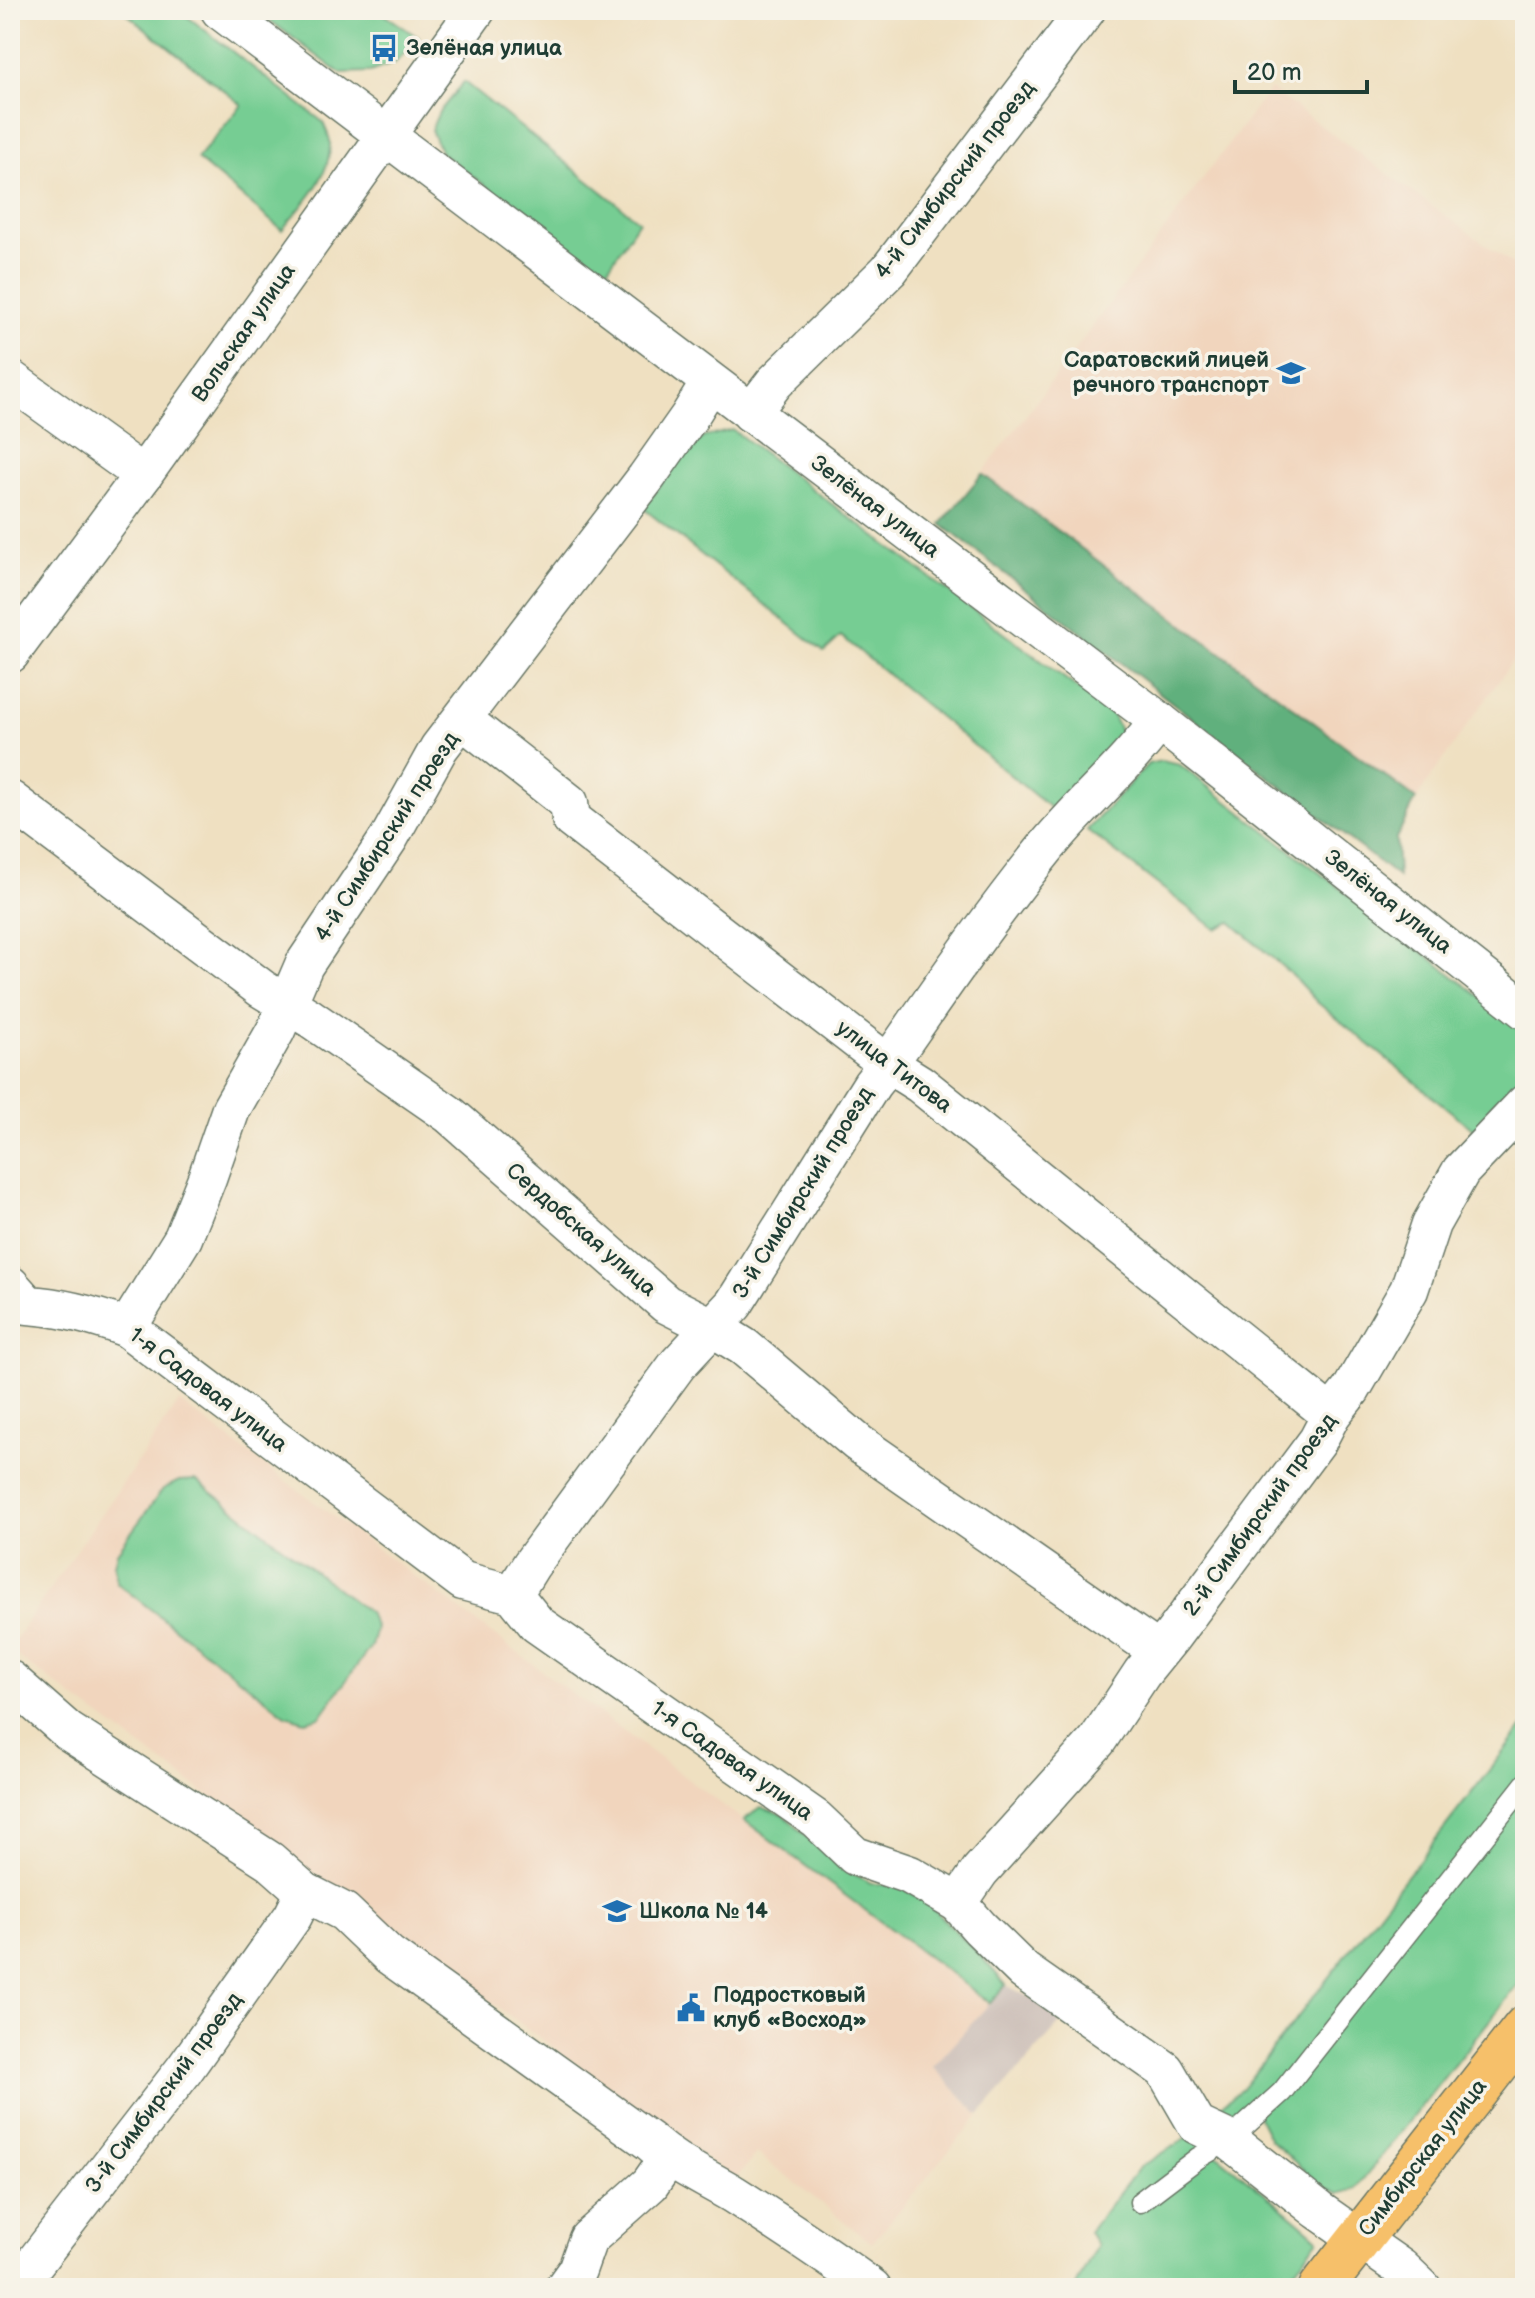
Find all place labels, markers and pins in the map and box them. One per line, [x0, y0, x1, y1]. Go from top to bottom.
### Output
bus stop icon: Зелёная улица [369, 33, 399, 63]
place label: Зелёная улица [406, 35, 562, 62]
place label: Саратовский лицей речного транспорт [1064, 347, 1270, 399]
school or university icon: Саратовский лицей речного транспорт [1276, 358, 1306, 388]
school or university icon: Школа № 14 [602, 1896, 632, 1926]
place label: Школа № 14 [639, 1898, 768, 1925]
place label: Подростковый клуб «Восход» [713, 1982, 867, 2034]
public building icon: Подростковый клуб «Восход» [676, 1993, 706, 2023]

